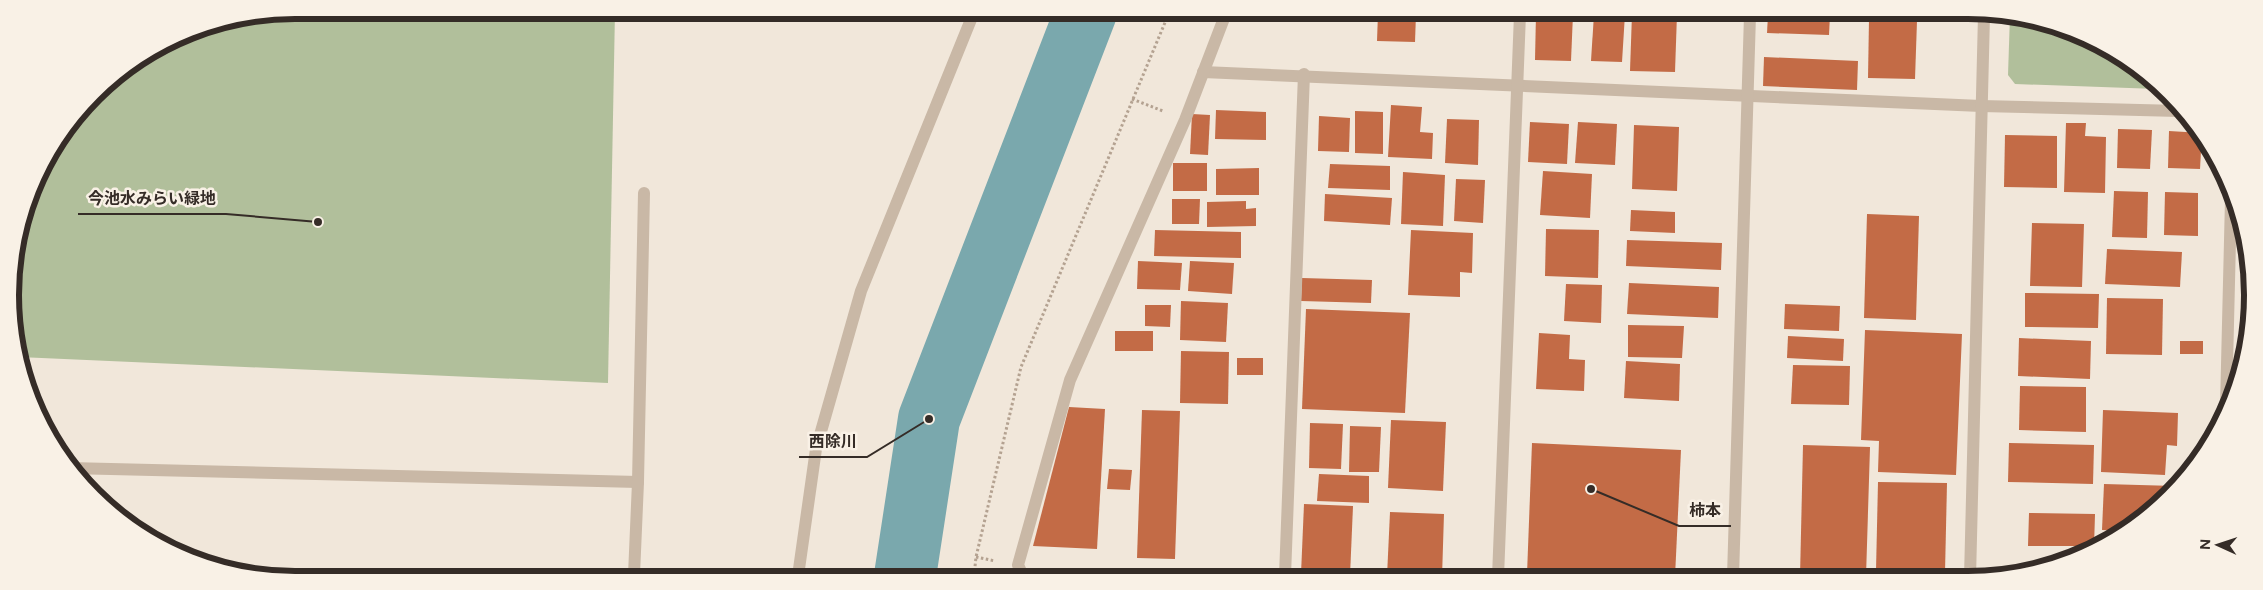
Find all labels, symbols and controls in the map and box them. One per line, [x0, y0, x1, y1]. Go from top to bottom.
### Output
callout: 今池水みらい緑地 [78, 183, 226, 214]
text: 今池水みらい緑地 [88, 189, 216, 208]
callout: 西除川 [799, 426, 867, 457]
text: 西除川 [809, 432, 857, 451]
callout: 柿本 [1679, 495, 1731, 526]
text: 柿本 [1689, 501, 1721, 520]
north arrow [2193, 520, 2243, 570]
text: N [2197, 538, 2214, 550]

